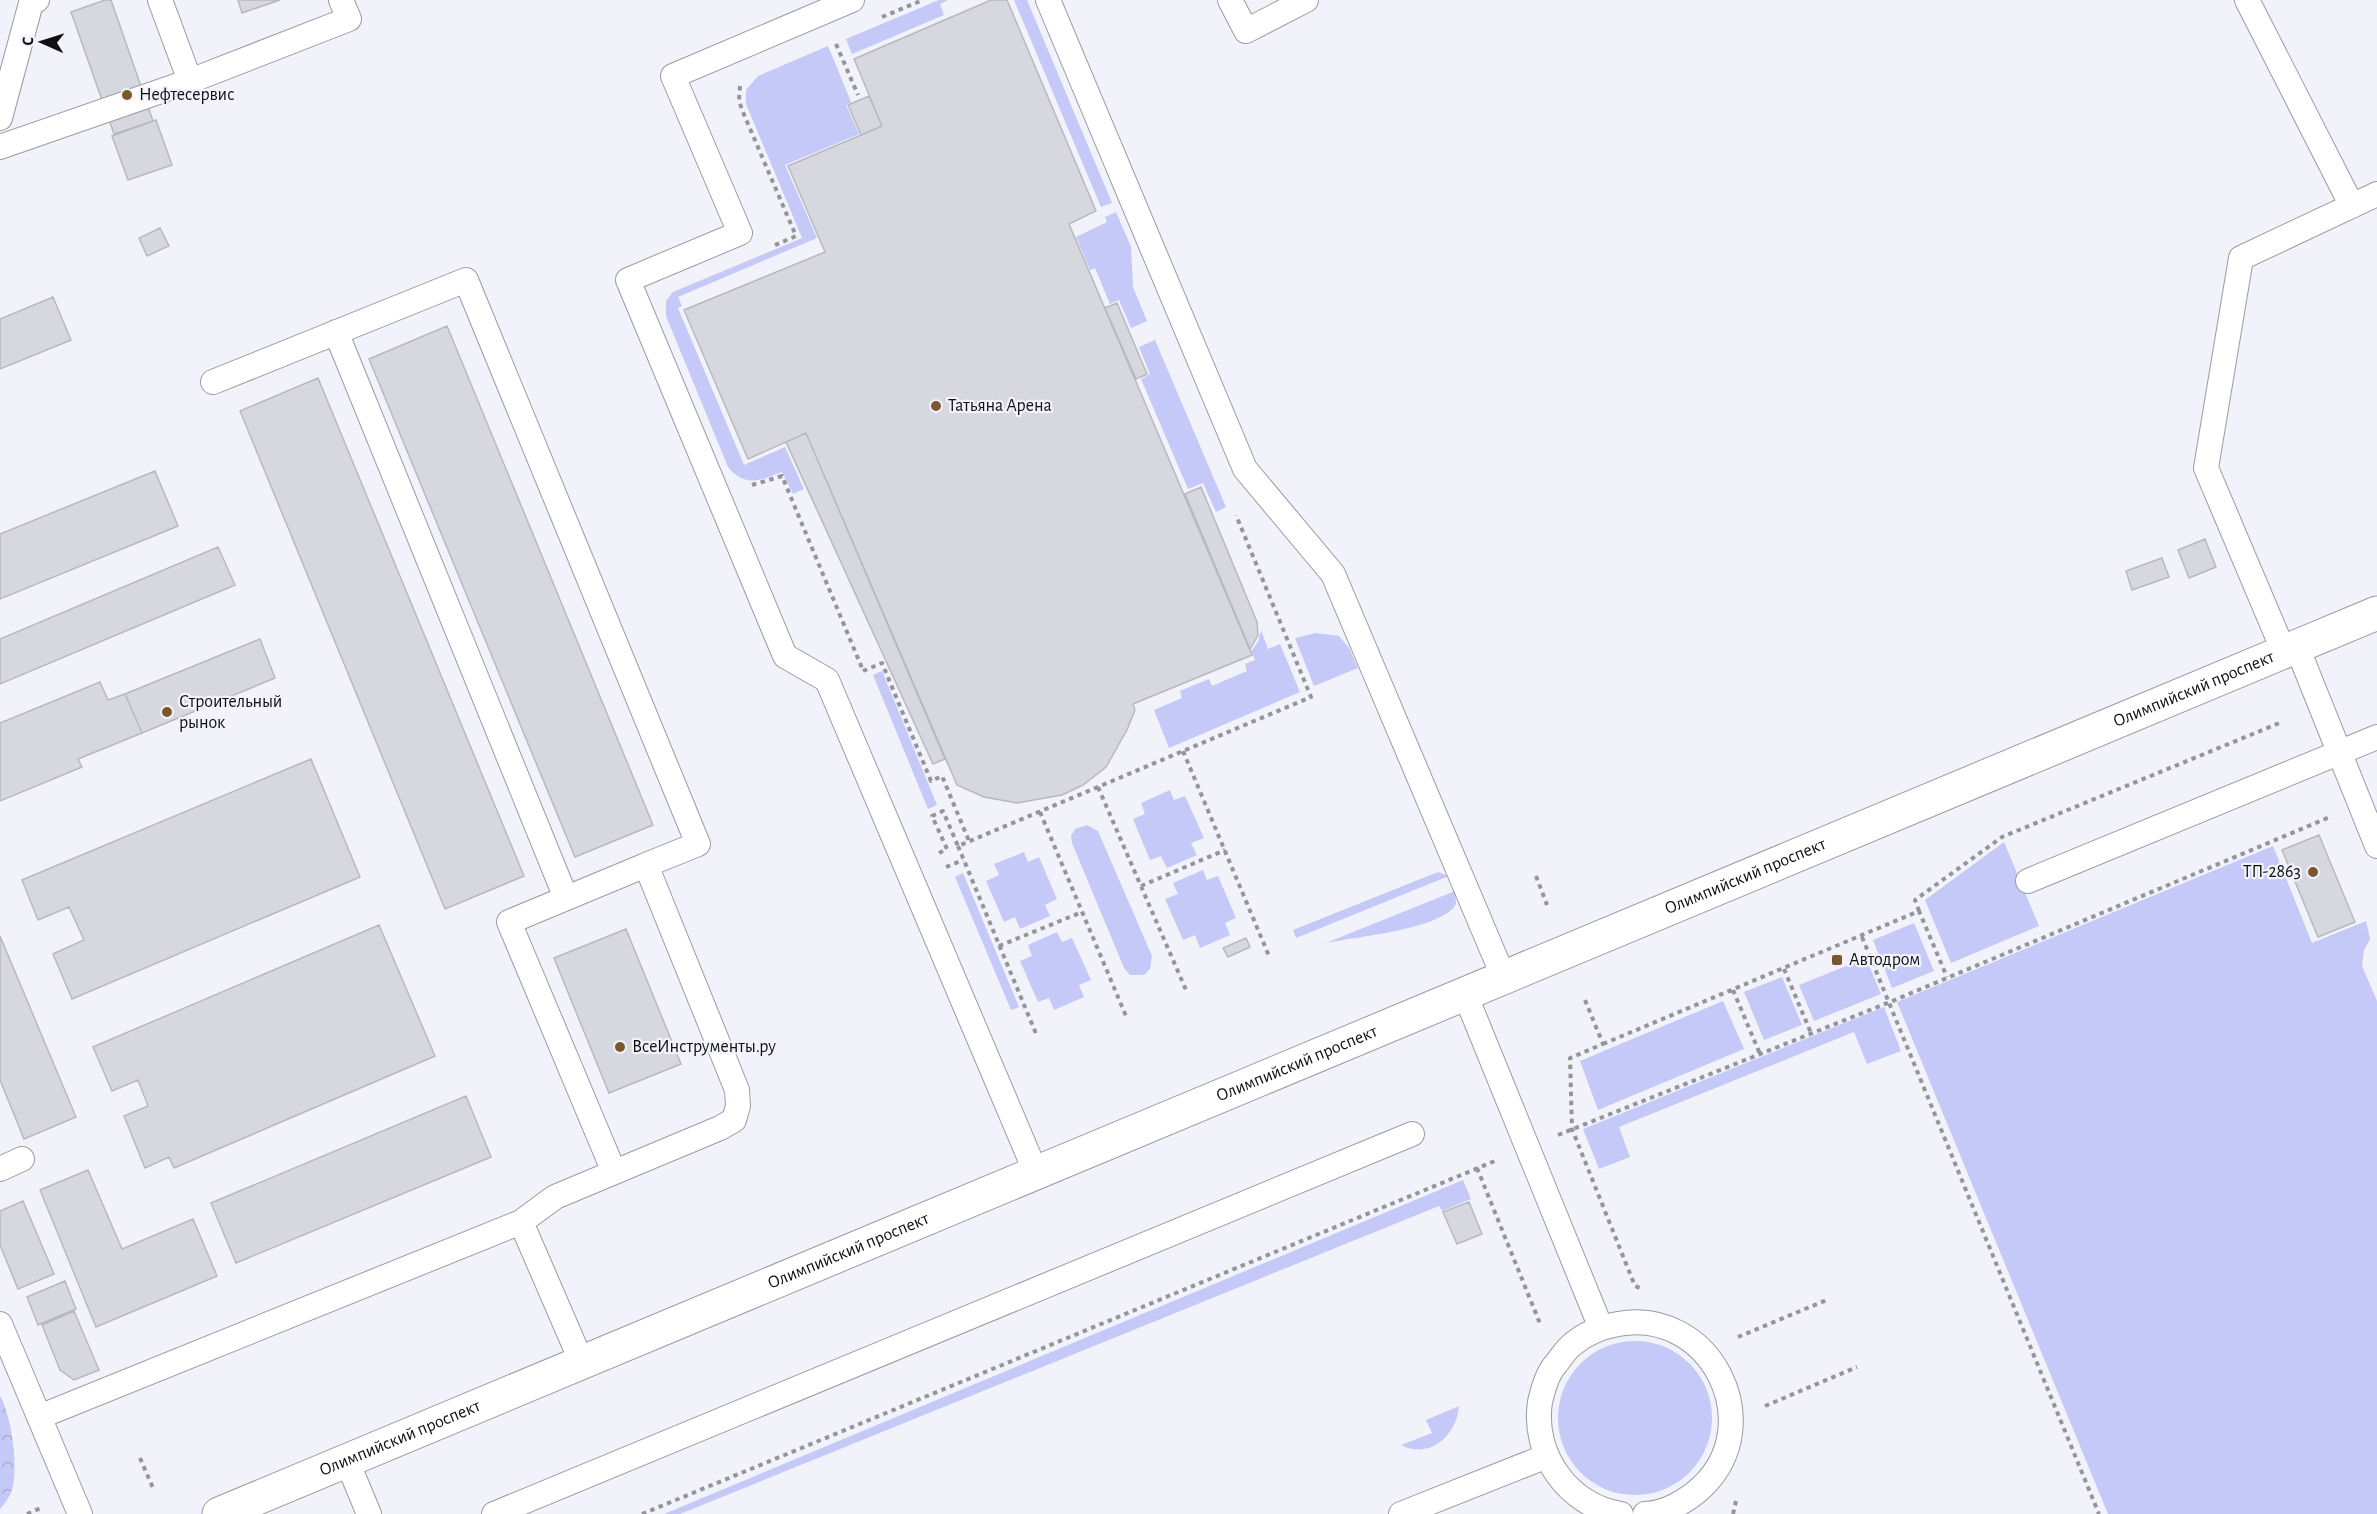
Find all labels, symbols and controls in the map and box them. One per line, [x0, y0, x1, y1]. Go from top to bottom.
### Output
north arrow [12, 12, 72, 72]
text: С [20, 36, 36, 46]
place label: Нефтесервис [139, 86, 234, 104]
marker: Нефтесервис [120, 88, 134, 102]
place label: Татьяна Арена [948, 397, 1052, 415]
marker: Татьяна Арена [929, 399, 943, 413]
street label: Олимпийский проспект [2111, 648, 2277, 731]
place label: Строительный рынок [179, 693, 282, 732]
marker: Строительный рынок [160, 705, 174, 719]
street label: Олимпийский проспект [1662, 835, 1829, 918]
place label: ТП-2863 [2243, 863, 2301, 881]
marker: ТП-2863 [2306, 865, 2320, 879]
place label: Автодром [1849, 951, 1920, 969]
marker: Автодром [1830, 953, 1844, 967]
street label: Олимпийский проспект [1214, 1022, 1380, 1106]
place label: ВсеИнструменты.ру [632, 1038, 776, 1056]
marker: ВсеИнструменты.ру [613, 1040, 627, 1054]
street label: Олимпийский проспект [765, 1209, 932, 1293]
street label: Олимпийский проспект [317, 1397, 483, 1480]

